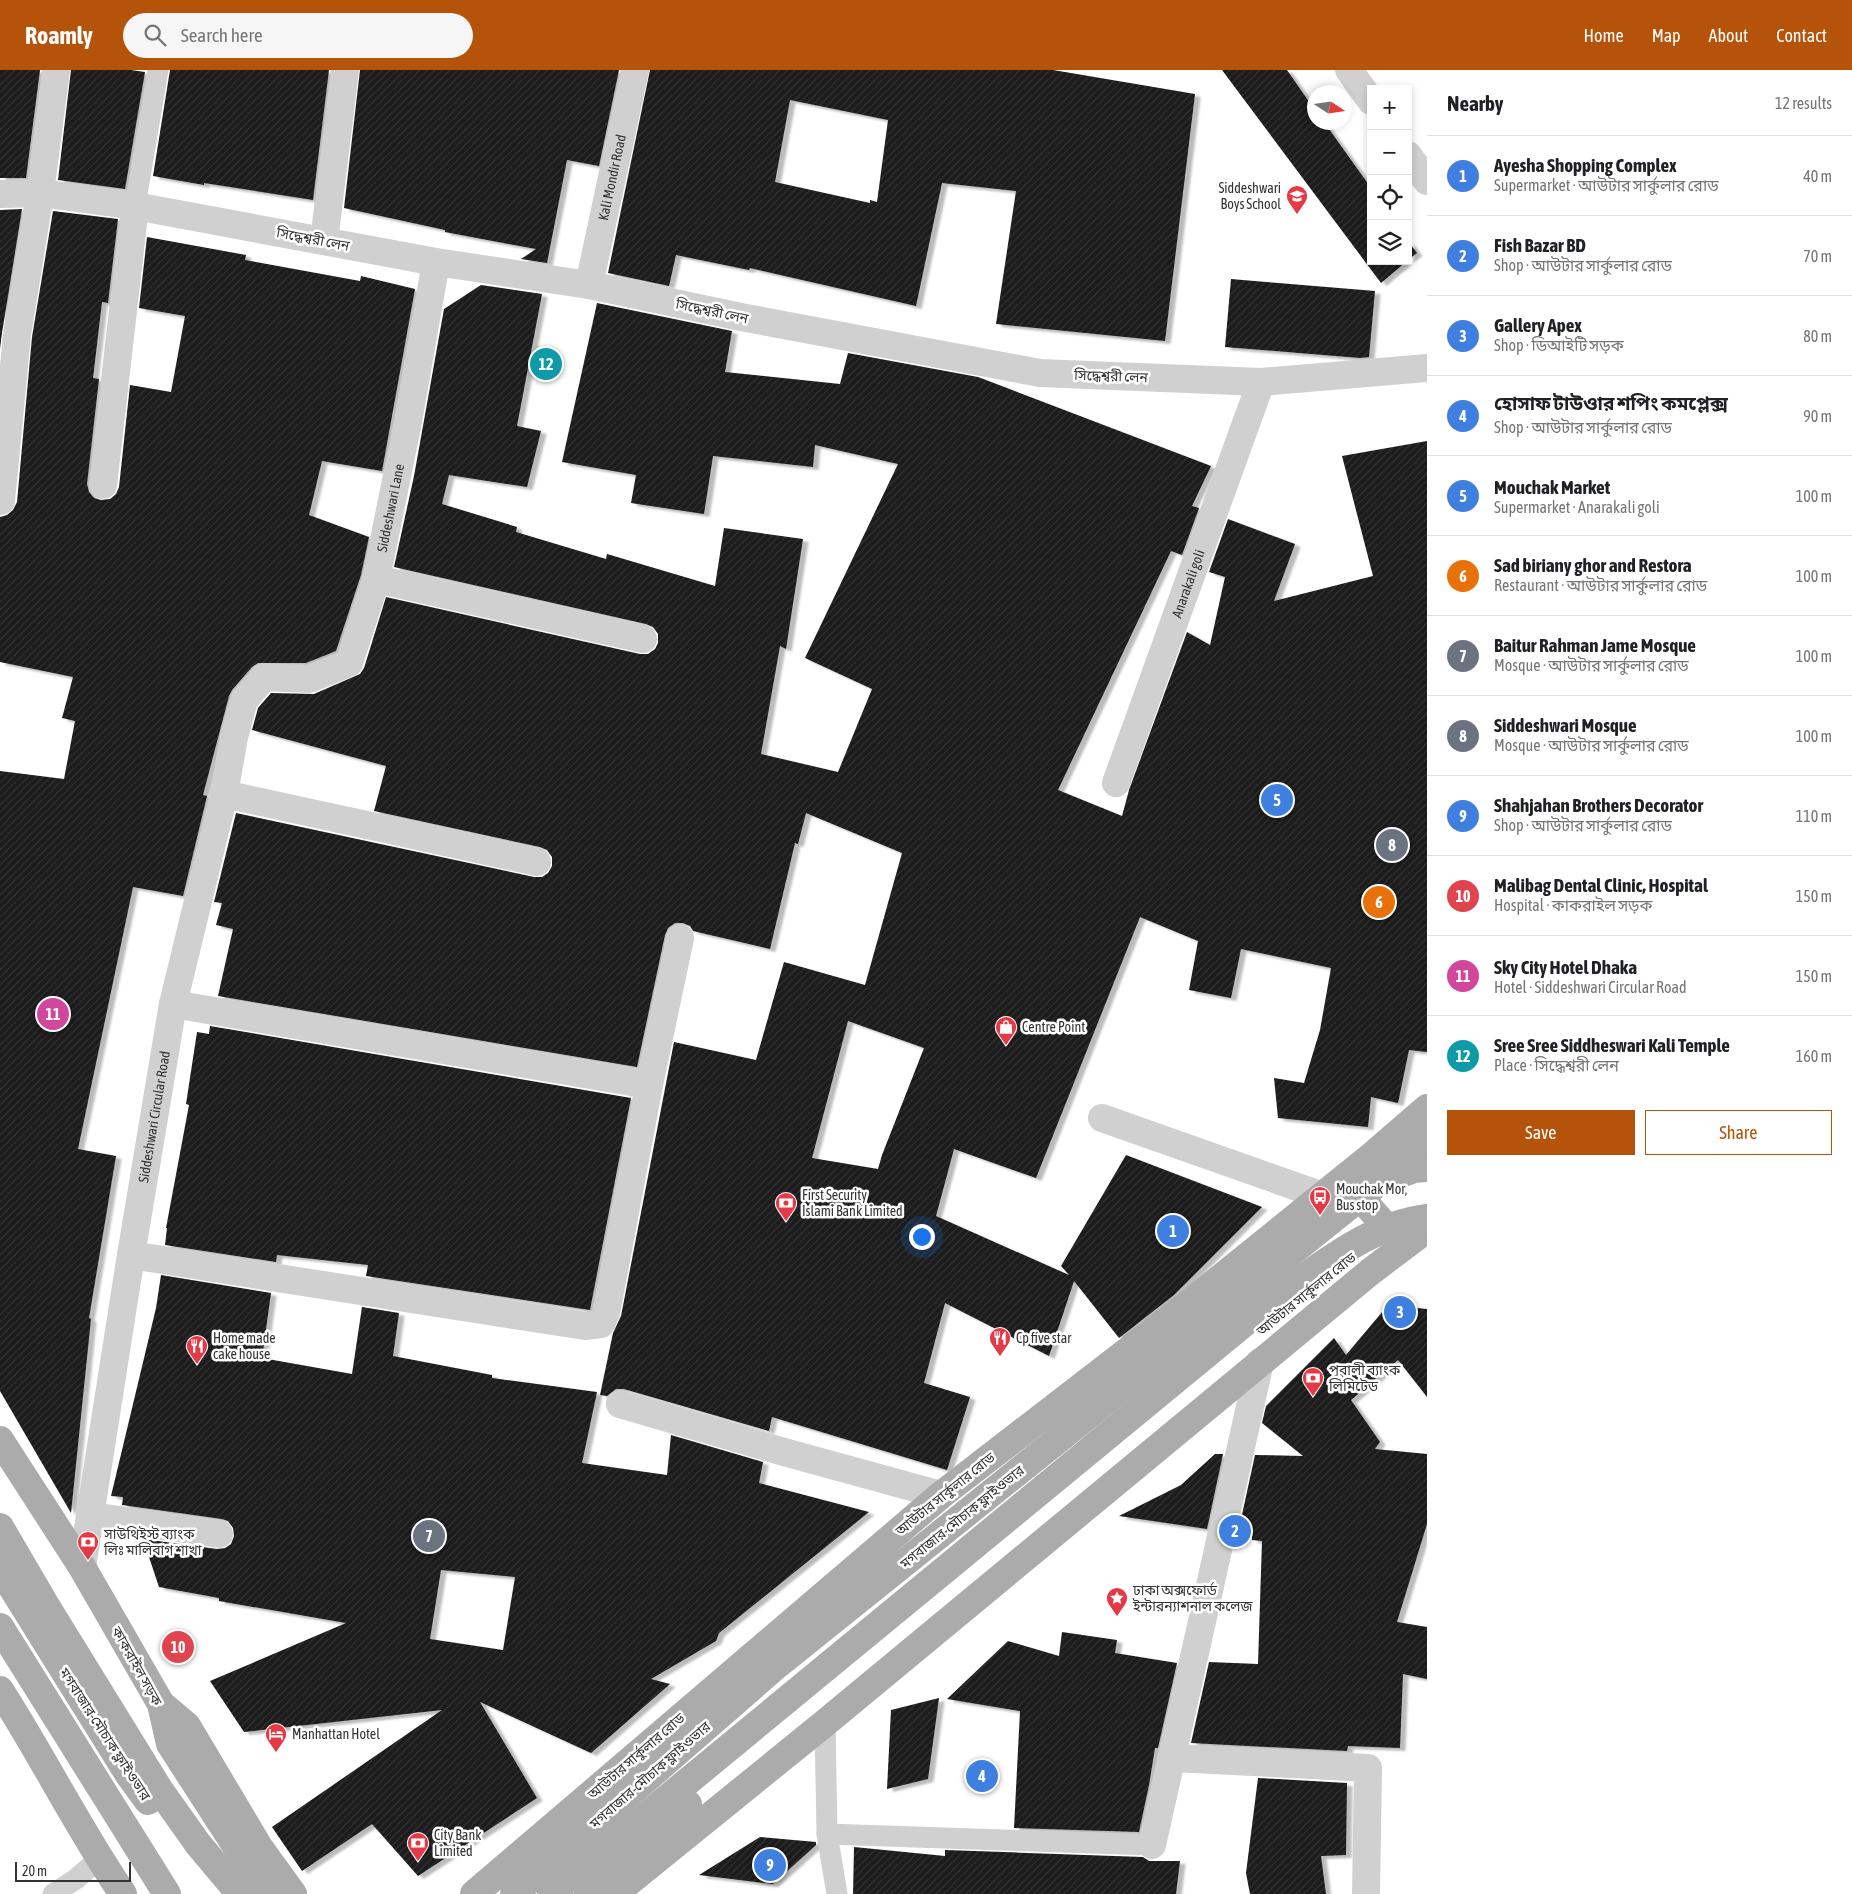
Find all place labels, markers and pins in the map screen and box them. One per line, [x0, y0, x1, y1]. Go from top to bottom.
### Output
place label: Siddeshwari Boys School [1218, 180, 1281, 212]
school or university icon: Siddeshwari Boys School [1285, 184, 1309, 215]
pin: 12 [530, 345, 562, 383]
pin: 5 [1261, 781, 1293, 819]
pin: 8 [1376, 826, 1408, 864]
pin: 6 [1363, 883, 1395, 921]
pin: 11 [37, 995, 69, 1033]
shop icon: Centre Point [994, 1015, 1018, 1046]
place label: Centre Point [1022, 1019, 1085, 1035]
place label: Mouchak Mor, Bus stop [1336, 1181, 1407, 1213]
bus stop icon: Mouchak Mor, Bus stop [1308, 1185, 1332, 1216]
place label: First Security Islami Bank Limited [802, 1187, 903, 1219]
bank icon: First Security Islami Bank Limited [774, 1191, 798, 1222]
pin: 1 [1157, 1212, 1189, 1250]
pin: 3 [1384, 1293, 1416, 1331]
restaurant icon: Cp five star [988, 1326, 1012, 1357]
place label: Home made cake house [213, 1330, 276, 1362]
place label: Cp five star [1016, 1330, 1072, 1346]
restaurant icon: Home made cake house [185, 1334, 209, 1365]
place label: পূবালী ব্যাংক লিমিটেড [1328, 1362, 1401, 1394]
bank icon: পূবালী ব্যাংক লিমিটেড [1301, 1366, 1325, 1397]
pin: 2 [1219, 1512, 1251, 1550]
pin: 7 [413, 1517, 445, 1555]
place label: সাউথিইস্ট ব্যাংক লিঃ মালিবাগ শাখা [103, 1526, 202, 1558]
bank icon: সাউথিইস্ট ব্যাংক লিঃ মালিবাগ শাখা [76, 1530, 100, 1561]
place label: ঢাকা অক্সফোর্ড ইন্টারন্যাশনাল কলেজ [1132, 1581, 1254, 1614]
place icon: ঢাকা অক্সফোর্ড ইন্টারন্যাশনাল কলেজ [1105, 1586, 1129, 1617]
pin: 10 [162, 1628, 194, 1666]
hotel icon: Manhattan Hotel [264, 1722, 288, 1753]
place label: Manhattan Hotel [292, 1726, 380, 1742]
pin: 4 [966, 1757, 998, 1795]
place label: City Bank Limited [434, 1827, 481, 1859]
bank icon: City Bank Limited [406, 1831, 430, 1862]
pin: 9 [754, 1846, 786, 1884]

